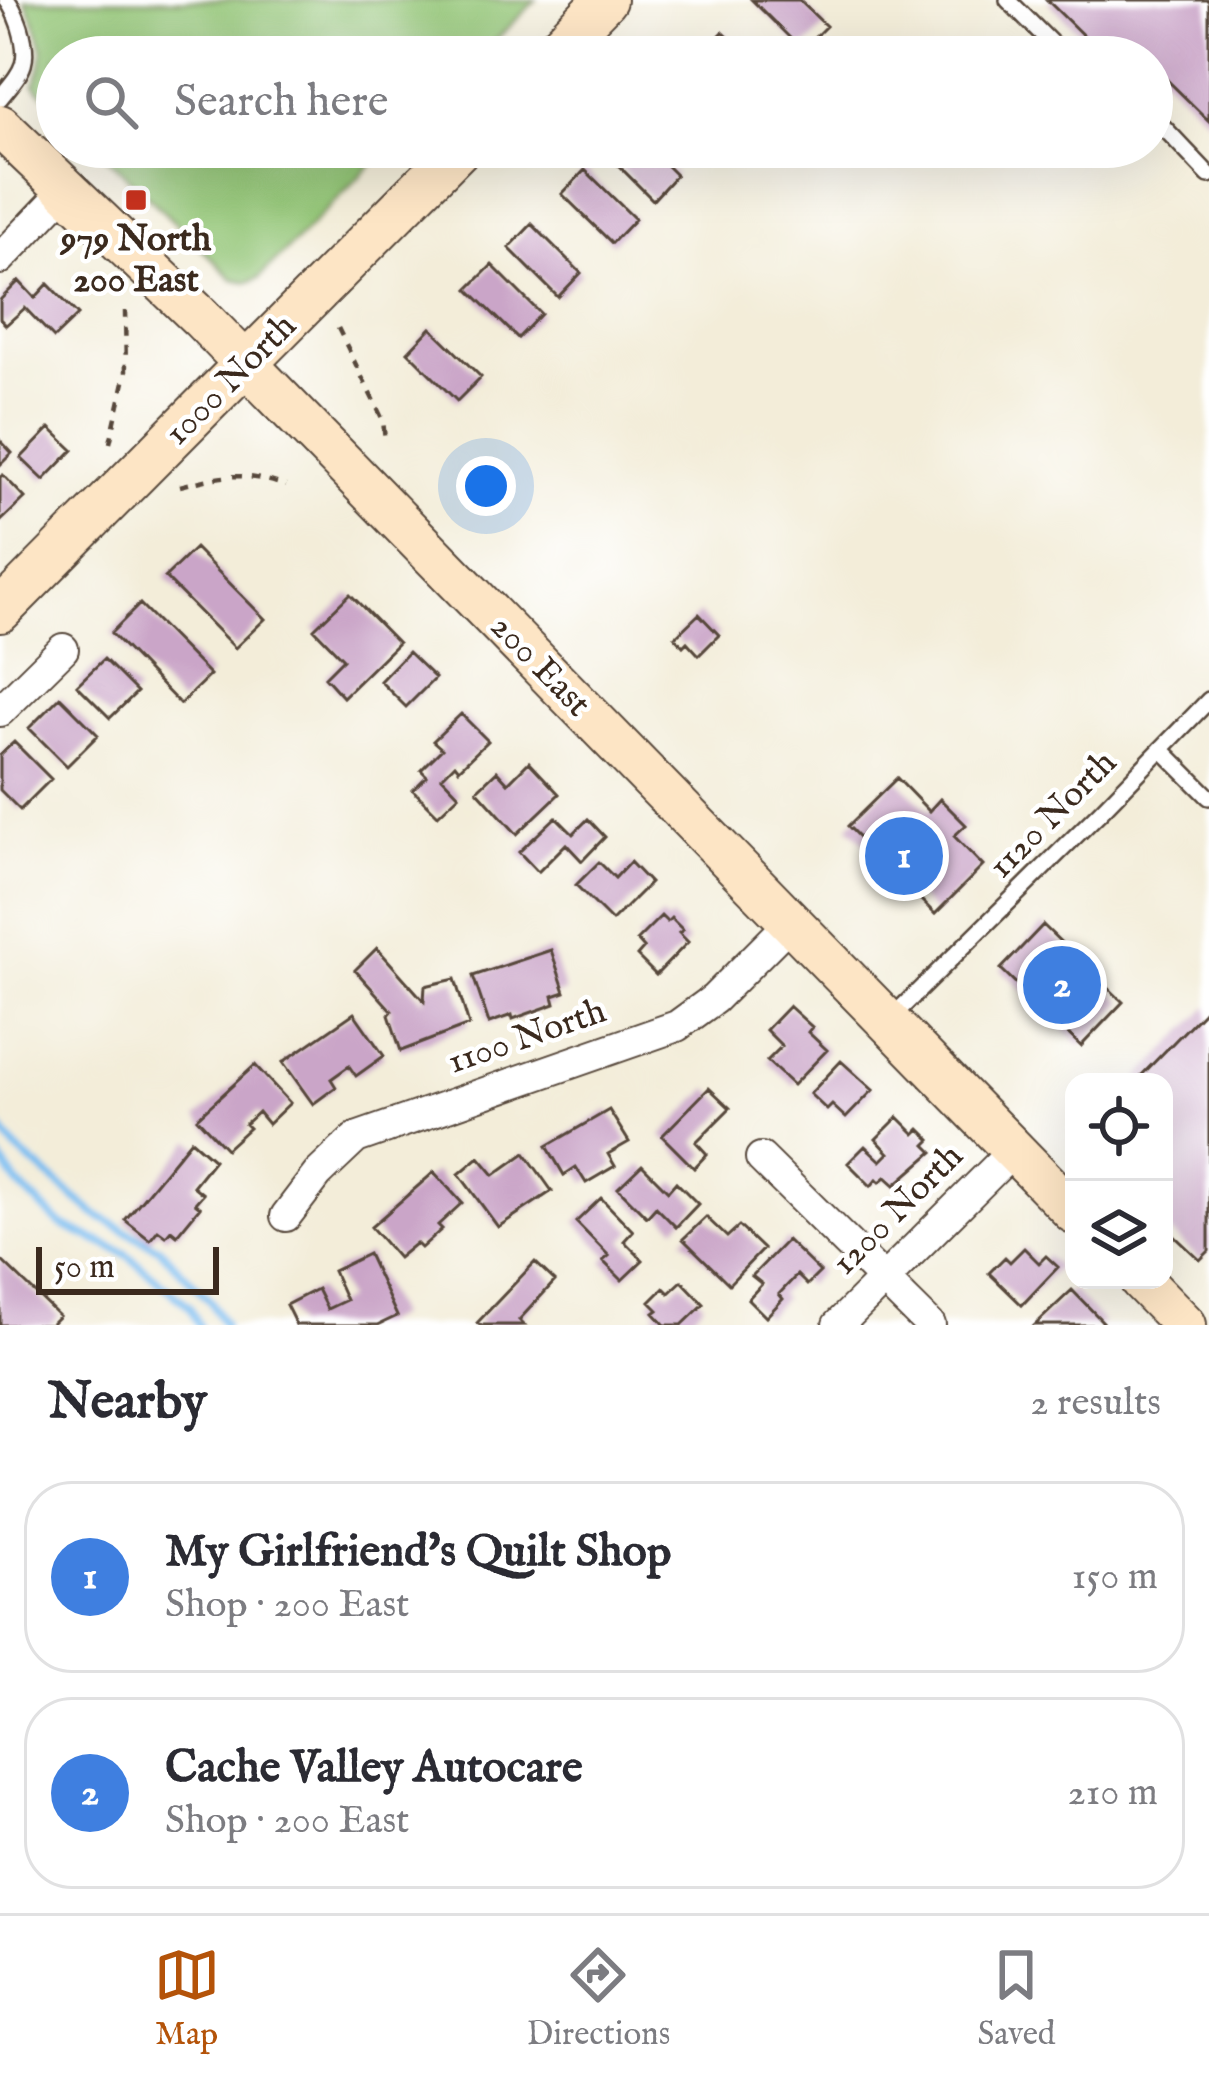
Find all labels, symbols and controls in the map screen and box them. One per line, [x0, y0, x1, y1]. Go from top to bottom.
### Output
search box [36, 36, 1173, 168]
icon: search [78, 69, 144, 135]
text: Search here [174, 74, 388, 131]
marker: 979 North 200 East [123, 187, 149, 213]
place label: 979 North 200 East [59, 217, 212, 304]
street label: 1000 North [155, 304, 307, 456]
your location [456, 456, 516, 516]
street label: 200 East [480, 605, 600, 727]
street label: 1120 North [979, 741, 1127, 889]
pin: 1 [865, 811, 943, 901]
pin: 2 [1023, 940, 1101, 1030]
street label: 1100 North [442, 989, 612, 1085]
map controls [1065, 1073, 1173, 1289]
button: locate [1065, 1073, 1173, 1181]
street label: 1200 North [822, 1134, 974, 1286]
button: layers [1065, 1181, 1173, 1289]
scale bar [36, 1241, 219, 1294]
text: 50 m [54, 1247, 115, 1289]
text: Nearby [48, 1371, 207, 1436]
text: 2 results [1030, 1379, 1161, 1428]
text: My Girlfriend's Quilt Shop [165, 1524, 671, 1581]
text: 1 [83, 1553, 97, 1602]
text: 150 m [1072, 1553, 1158, 1602]
text: Shop · 200 East [165, 1581, 410, 1630]
text: Cache Valley Autocare [165, 1740, 583, 1797]
text: 2 [81, 1769, 99, 1818]
text: 210 m [1068, 1769, 1158, 1818]
text: Shop · 200 East [165, 1797, 410, 1846]
tab: Map [154, 1942, 220, 2056]
tab: Directions [527, 1942, 670, 2056]
tab: Saved [977, 1942, 1055, 2056]

